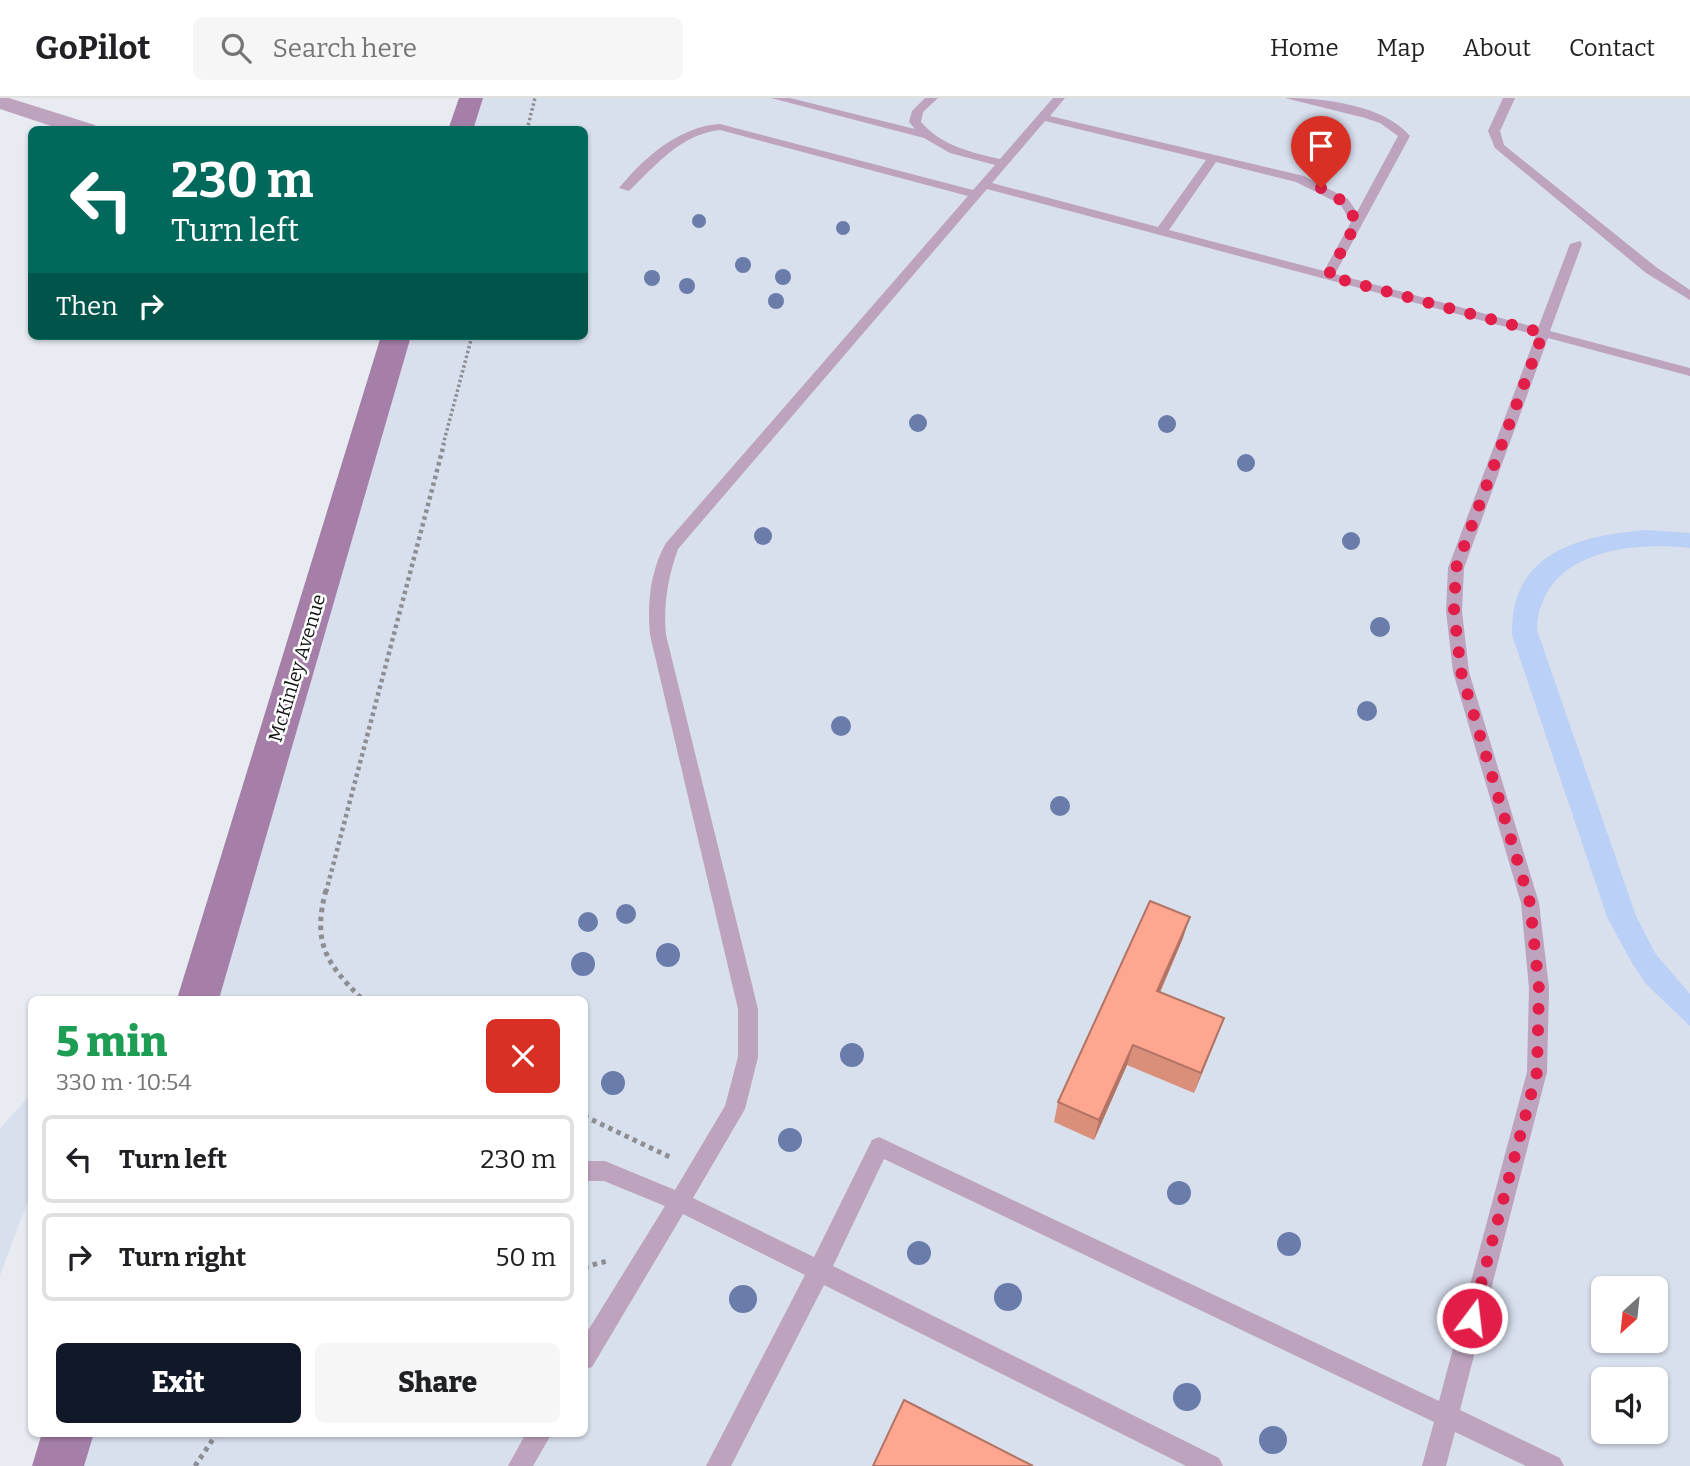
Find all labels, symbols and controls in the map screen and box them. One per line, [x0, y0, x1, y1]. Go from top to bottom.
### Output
search box [193, 17, 683, 80]
text: GoPilot [35, 28, 151, 68]
icon: search [217, 29, 255, 67]
text: Search here [273, 33, 417, 64]
text: Home [1270, 34, 1339, 62]
text: Map [1377, 34, 1425, 62]
text: About [1463, 34, 1531, 62]
text: Contact [1569, 34, 1655, 62]
pin [1291, 116, 1351, 188]
icon: arrive [1302, 127, 1340, 165]
text: 230 m [171, 151, 314, 210]
icon: left [56, 154, 147, 245]
text: Turn left [171, 211, 299, 249]
icon: right [132, 287, 170, 325]
text: Then [56, 291, 118, 322]
street label: McKinley Avenue [264, 591, 330, 745]
text: 5 min [56, 1017, 167, 1067]
button: close [486, 1019, 560, 1093]
text: 330 m · 10:54 [56, 1068, 192, 1096]
icon: left [60, 1140, 98, 1178]
text: Turn left [119, 1144, 227, 1175]
text: 230 m [480, 1144, 556, 1175]
icon: right [60, 1238, 98, 1276]
text: Turn right [119, 1242, 246, 1273]
text: 50 m [495, 1242, 556, 1273]
north arrow [1591, 1276, 1668, 1353]
map controls [1591, 1276, 1668, 1444]
position arrow [1435, 1281, 1509, 1355]
button: Exit [56, 1343, 301, 1423]
button: Share [315, 1343, 560, 1423]
button: sound [1591, 1367, 1668, 1444]

